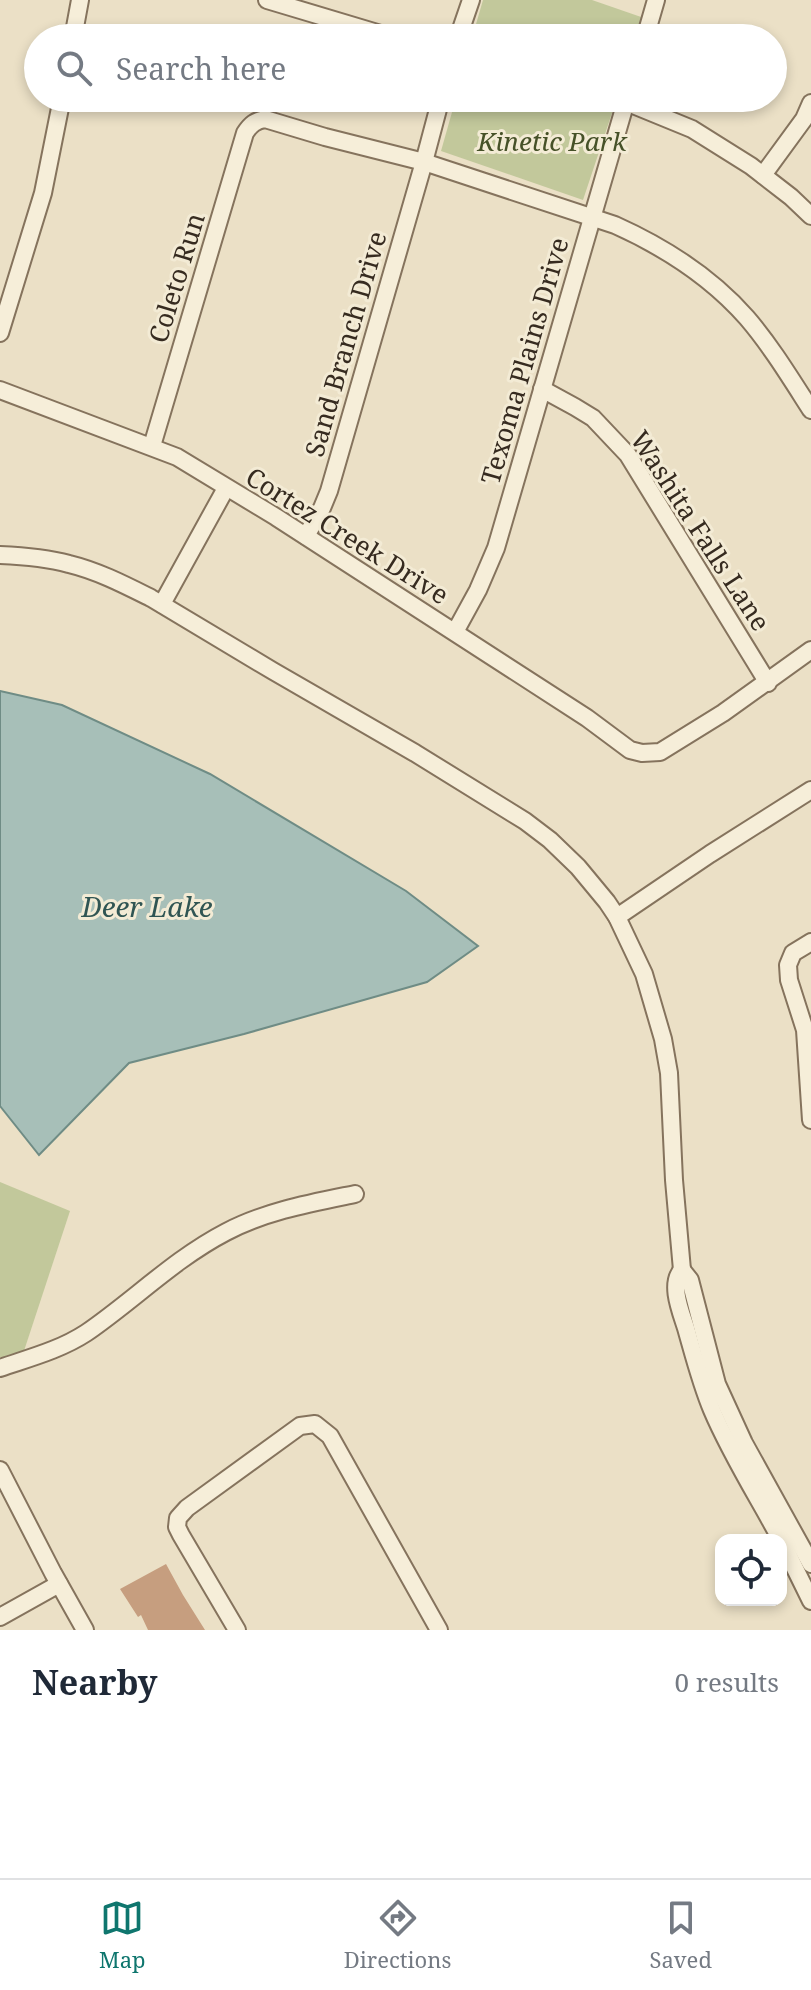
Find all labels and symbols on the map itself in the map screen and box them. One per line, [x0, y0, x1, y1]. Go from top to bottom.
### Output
park label: Kinetic Park [476, 123, 628, 159]
street label: Coleto Run [139, 208, 213, 347]
street label: Sand Branch Drive [296, 227, 394, 461]
street label: Texoma Plains Drive [472, 233, 576, 488]
street label: Washita Falls Lane [623, 423, 779, 638]
street label: Cortez Creek Drive [239, 458, 456, 612]
water label: Deer Lake [80, 887, 213, 925]

